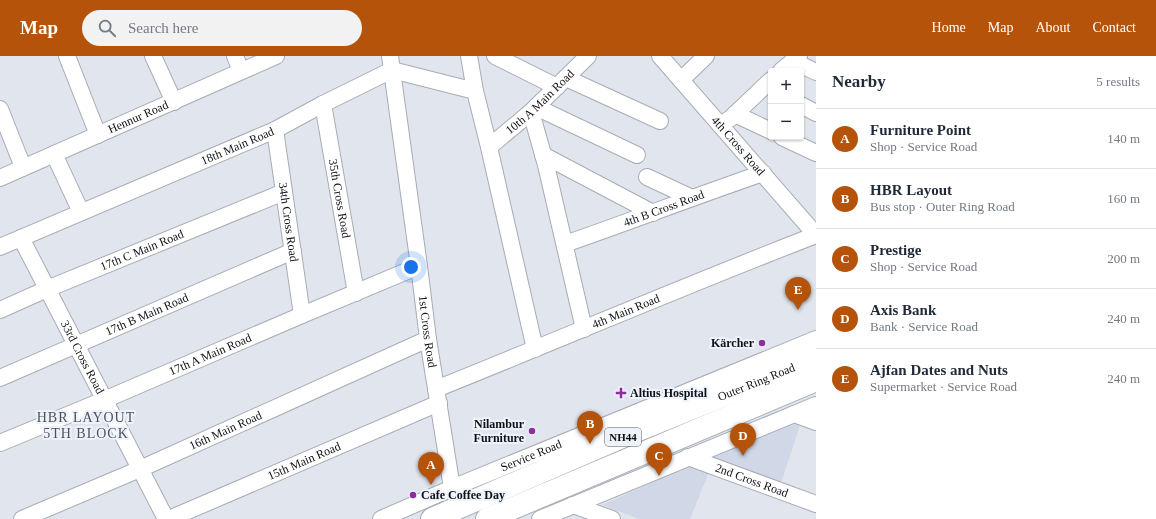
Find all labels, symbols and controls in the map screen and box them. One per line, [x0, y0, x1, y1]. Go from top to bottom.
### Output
search box [82, 10, 362, 46]
text: Map [20, 17, 58, 38]
icon: search [96, 17, 118, 39]
text: Search here [128, 20, 198, 36]
text: Home [932, 20, 966, 35]
text: Map [988, 20, 1013, 35]
text: About [1035, 20, 1070, 35]
text: Contact [1092, 20, 1136, 35]
street label: 10th A Main Road [503, 67, 577, 137]
map controls [768, 68, 804, 140]
button: + [768, 68, 804, 104]
text: Nearby [832, 72, 886, 91]
text: 5 results [1096, 74, 1140, 89]
street label: Hennur Road [106, 98, 170, 136]
button: − [768, 104, 804, 140]
street label: 4th Cross Road [709, 113, 768, 178]
text: Furniture Point [870, 122, 971, 138]
street label: 18th Main Road [199, 124, 276, 168]
text: A [840, 131, 850, 146]
text: 140 m [1107, 131, 1140, 146]
text: Shop · Service Road [870, 139, 977, 154]
street label: 35th Cross Road [326, 158, 353, 239]
street label: 34th Cross Road [276, 181, 301, 263]
text: HBR Layout [870, 182, 952, 198]
street label: 4th B Cross Road [621, 187, 706, 230]
text: B [841, 191, 849, 206]
text: 160 m [1107, 191, 1140, 206]
text: Bus stop · Outer Ring Road [870, 199, 1015, 214]
street label: 17th C Main Road [98, 227, 186, 274]
text: Prestige [870, 242, 921, 258]
text: C [840, 251, 850, 266]
text: 200 m [1107, 251, 1140, 266]
your location [401, 257, 421, 277]
text: Shop · Service Road [870, 259, 977, 274]
pin: E [785, 277, 811, 310]
street label: 17th B Main Road [103, 290, 190, 338]
street label: 4th Main Road [590, 291, 662, 332]
street label: 1st Cross Road [416, 295, 439, 369]
text: Axis Bank [870, 302, 936, 318]
text: D [840, 311, 850, 326]
text: 240 m [1107, 311, 1140, 326]
street label: 33rd Cross Road [58, 318, 107, 396]
text: Bank · Service Road [870, 319, 978, 334]
street label: 17th A Main Road [167, 331, 253, 378]
place label: Kärcher [711, 336, 755, 350]
marker: Kärcher [757, 338, 767, 348]
street label: Outer Ring Road [716, 360, 797, 404]
text: Ajfan Dates and Nuts [870, 362, 1008, 378]
text: E [841, 371, 849, 386]
text: 240 m [1107, 371, 1140, 386]
text: Supermarket · Service Road [870, 379, 1017, 394]
place label: Altius Hospital [630, 386, 708, 400]
marker: Altius Hospital [615, 387, 627, 399]
street label: 16th Main Road [187, 408, 264, 453]
district label: HBR LAYOUT 5TH BLOCK [37, 410, 135, 441]
pin: B [577, 411, 603, 444]
place label: Nilambur Furniture [474, 417, 525, 445]
pin: D [730, 423, 756, 456]
marker: Nilambur Furniture [527, 426, 537, 436]
road number: NH44 [605, 428, 641, 446]
street label: Service Road [499, 437, 564, 474]
street label: 15th Main Road [265, 439, 343, 483]
pin: C [646, 443, 672, 476]
pin: A [418, 452, 444, 485]
street label: 2nd Cross Road [713, 461, 790, 500]
place label: Cafe Coffee Day [421, 488, 505, 502]
marker: Cafe Coffee Day [408, 490, 418, 500]

